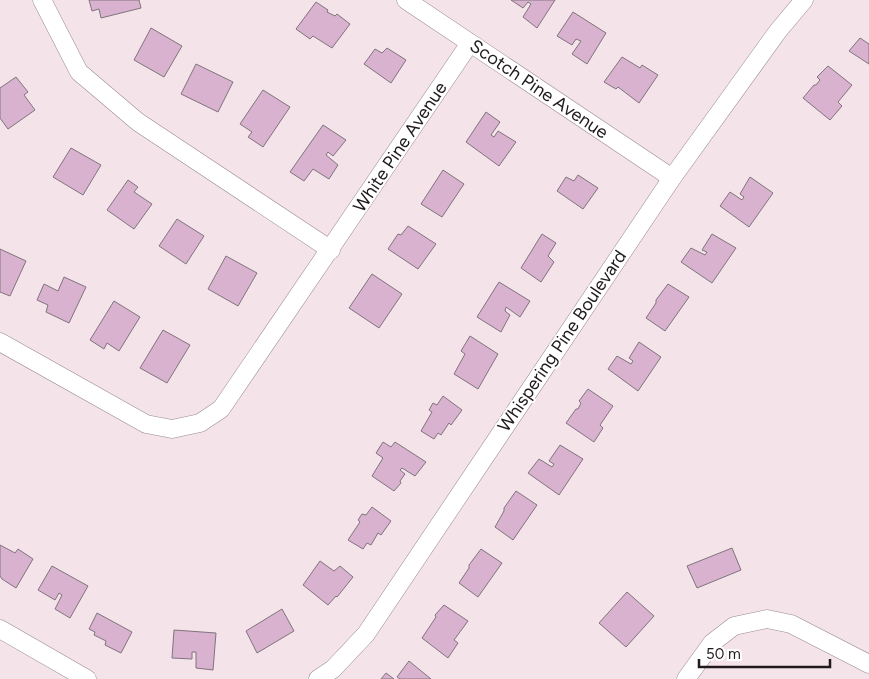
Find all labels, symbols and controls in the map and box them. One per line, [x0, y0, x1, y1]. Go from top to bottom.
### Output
street label: Scotch Pine Avenue [466, 35, 612, 144]
street label: White Pine Avenue [348, 78, 452, 216]
street label: Whispering Pine Boulevard [493, 246, 631, 436]
scale bar [699, 636, 830, 668]
text: 50 m [706, 645, 741, 663]

